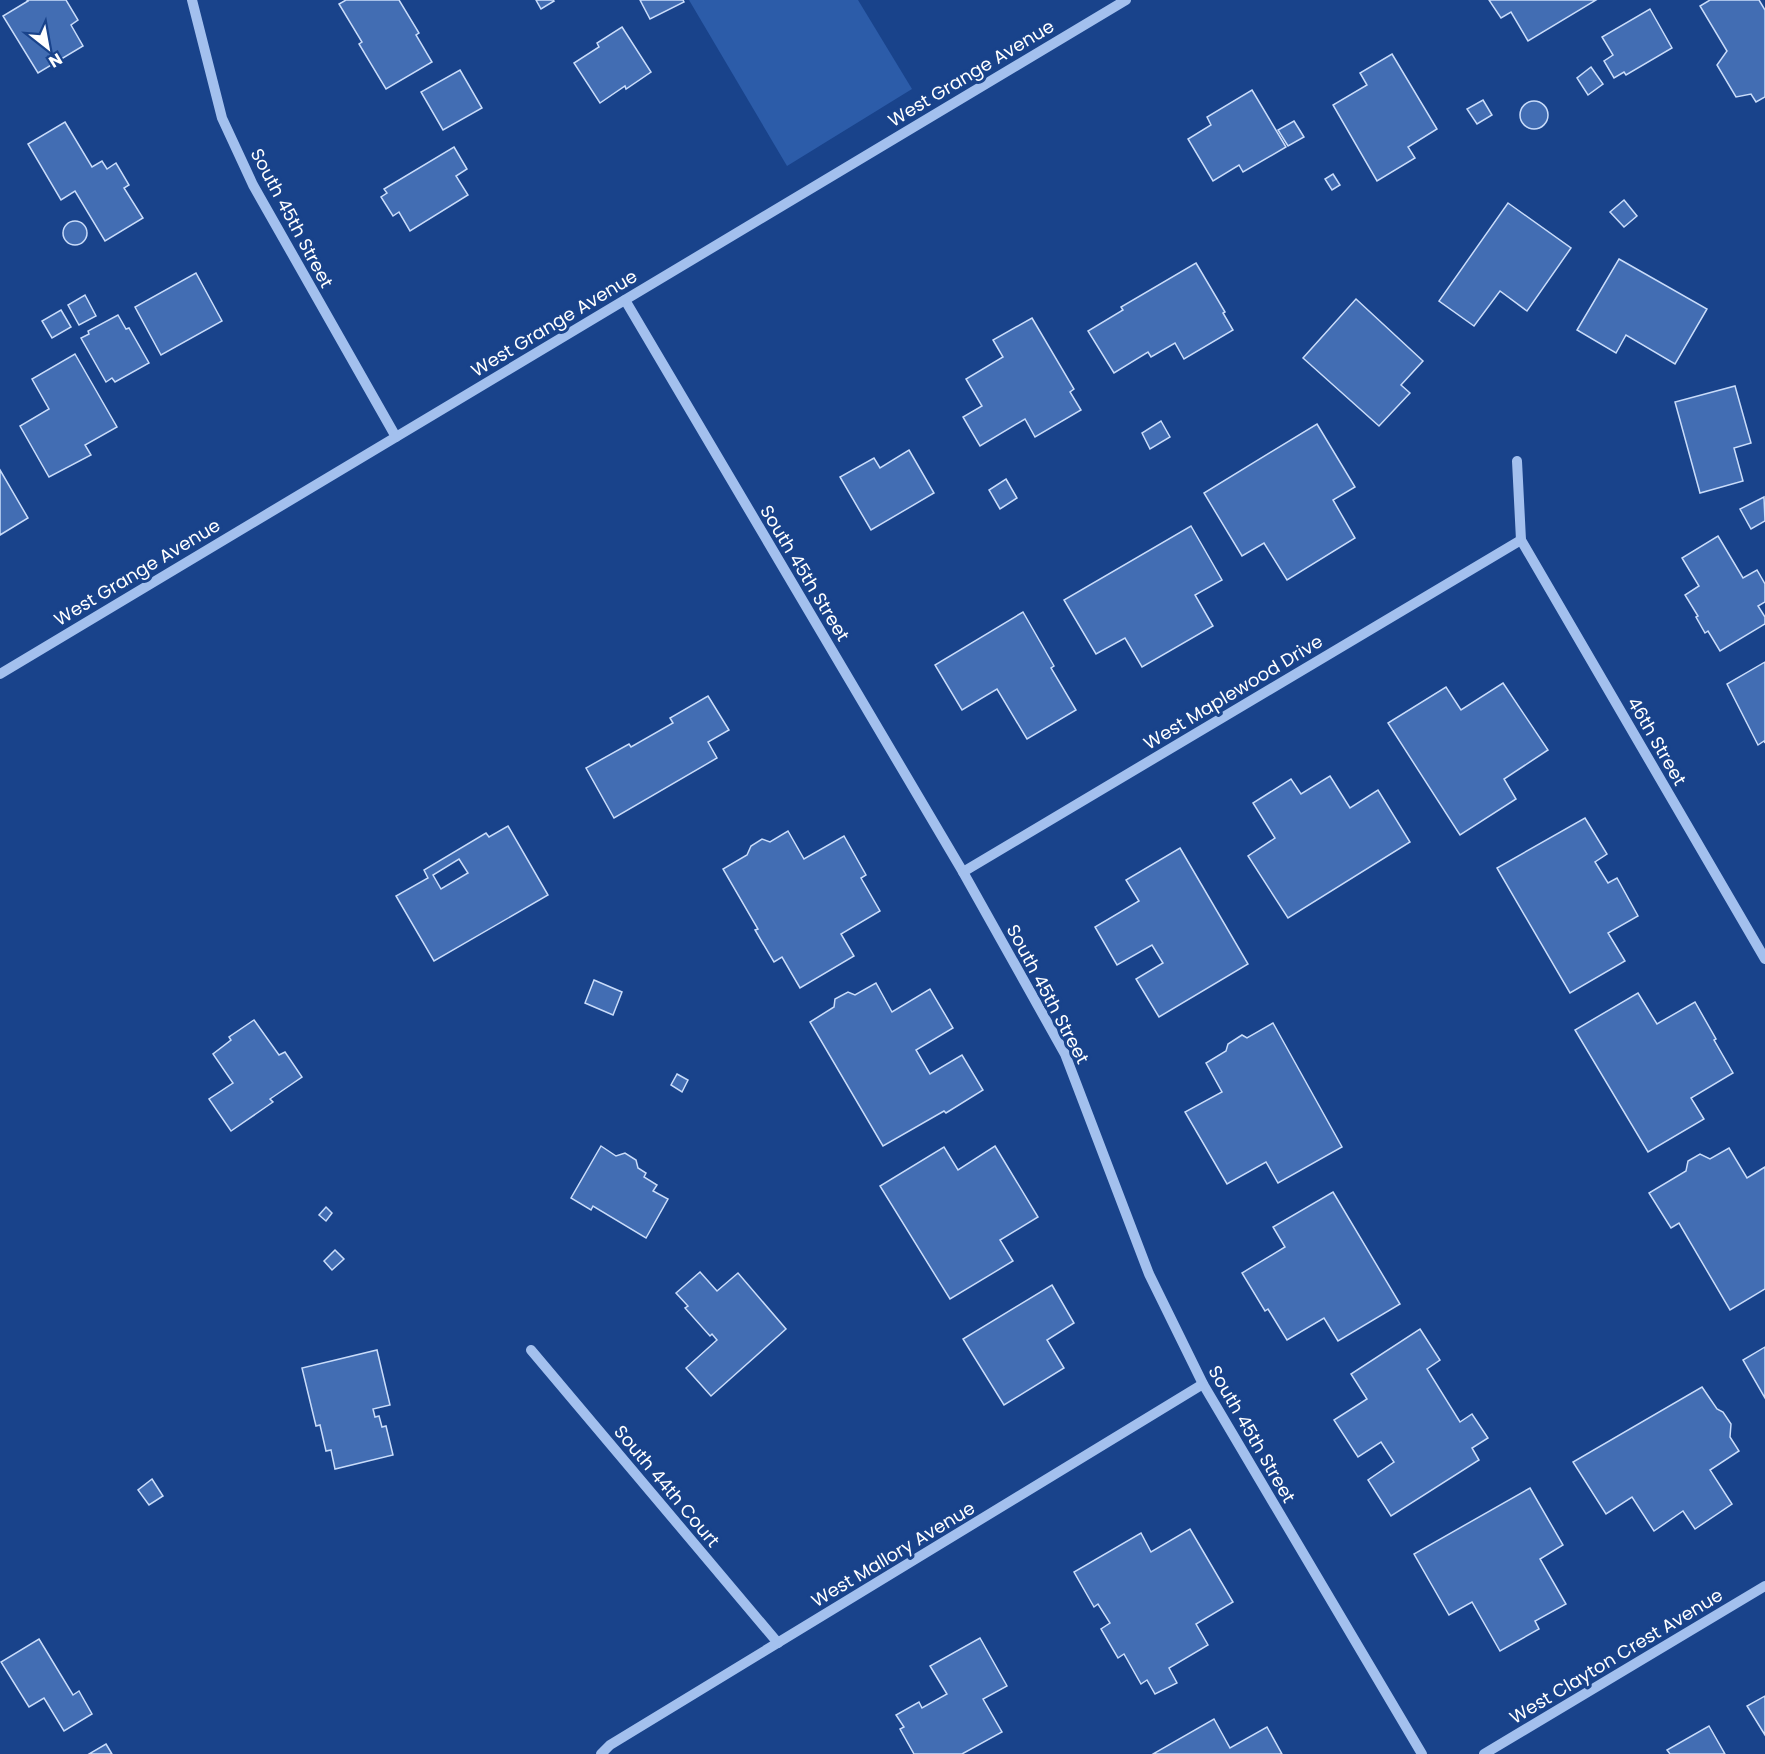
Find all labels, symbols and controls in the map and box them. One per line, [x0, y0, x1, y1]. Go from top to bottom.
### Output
street label: West Grange Avenue [883, 13, 1059, 133]
north arrow [18, 18, 78, 78]
text: N [44, 47, 67, 73]
street label: South 45th Street [245, 144, 339, 292]
street label: West Grange Avenue [466, 263, 642, 383]
street label: South 45th Street [754, 500, 856, 646]
street label: West Grange Avenue [49, 512, 225, 632]
street label: West Maplewood Drive [1139, 629, 1327, 755]
street label: 46th Street [1622, 692, 1692, 790]
street label: South 45th Street [1001, 920, 1095, 1068]
street label: South 45th Street [1202, 1361, 1302, 1507]
street label: South 44th Court [609, 1420, 725, 1552]
street label: West Mallory Avenue [807, 1495, 979, 1613]
street label: West Clayton Crest Avenue [1505, 1582, 1727, 1730]

